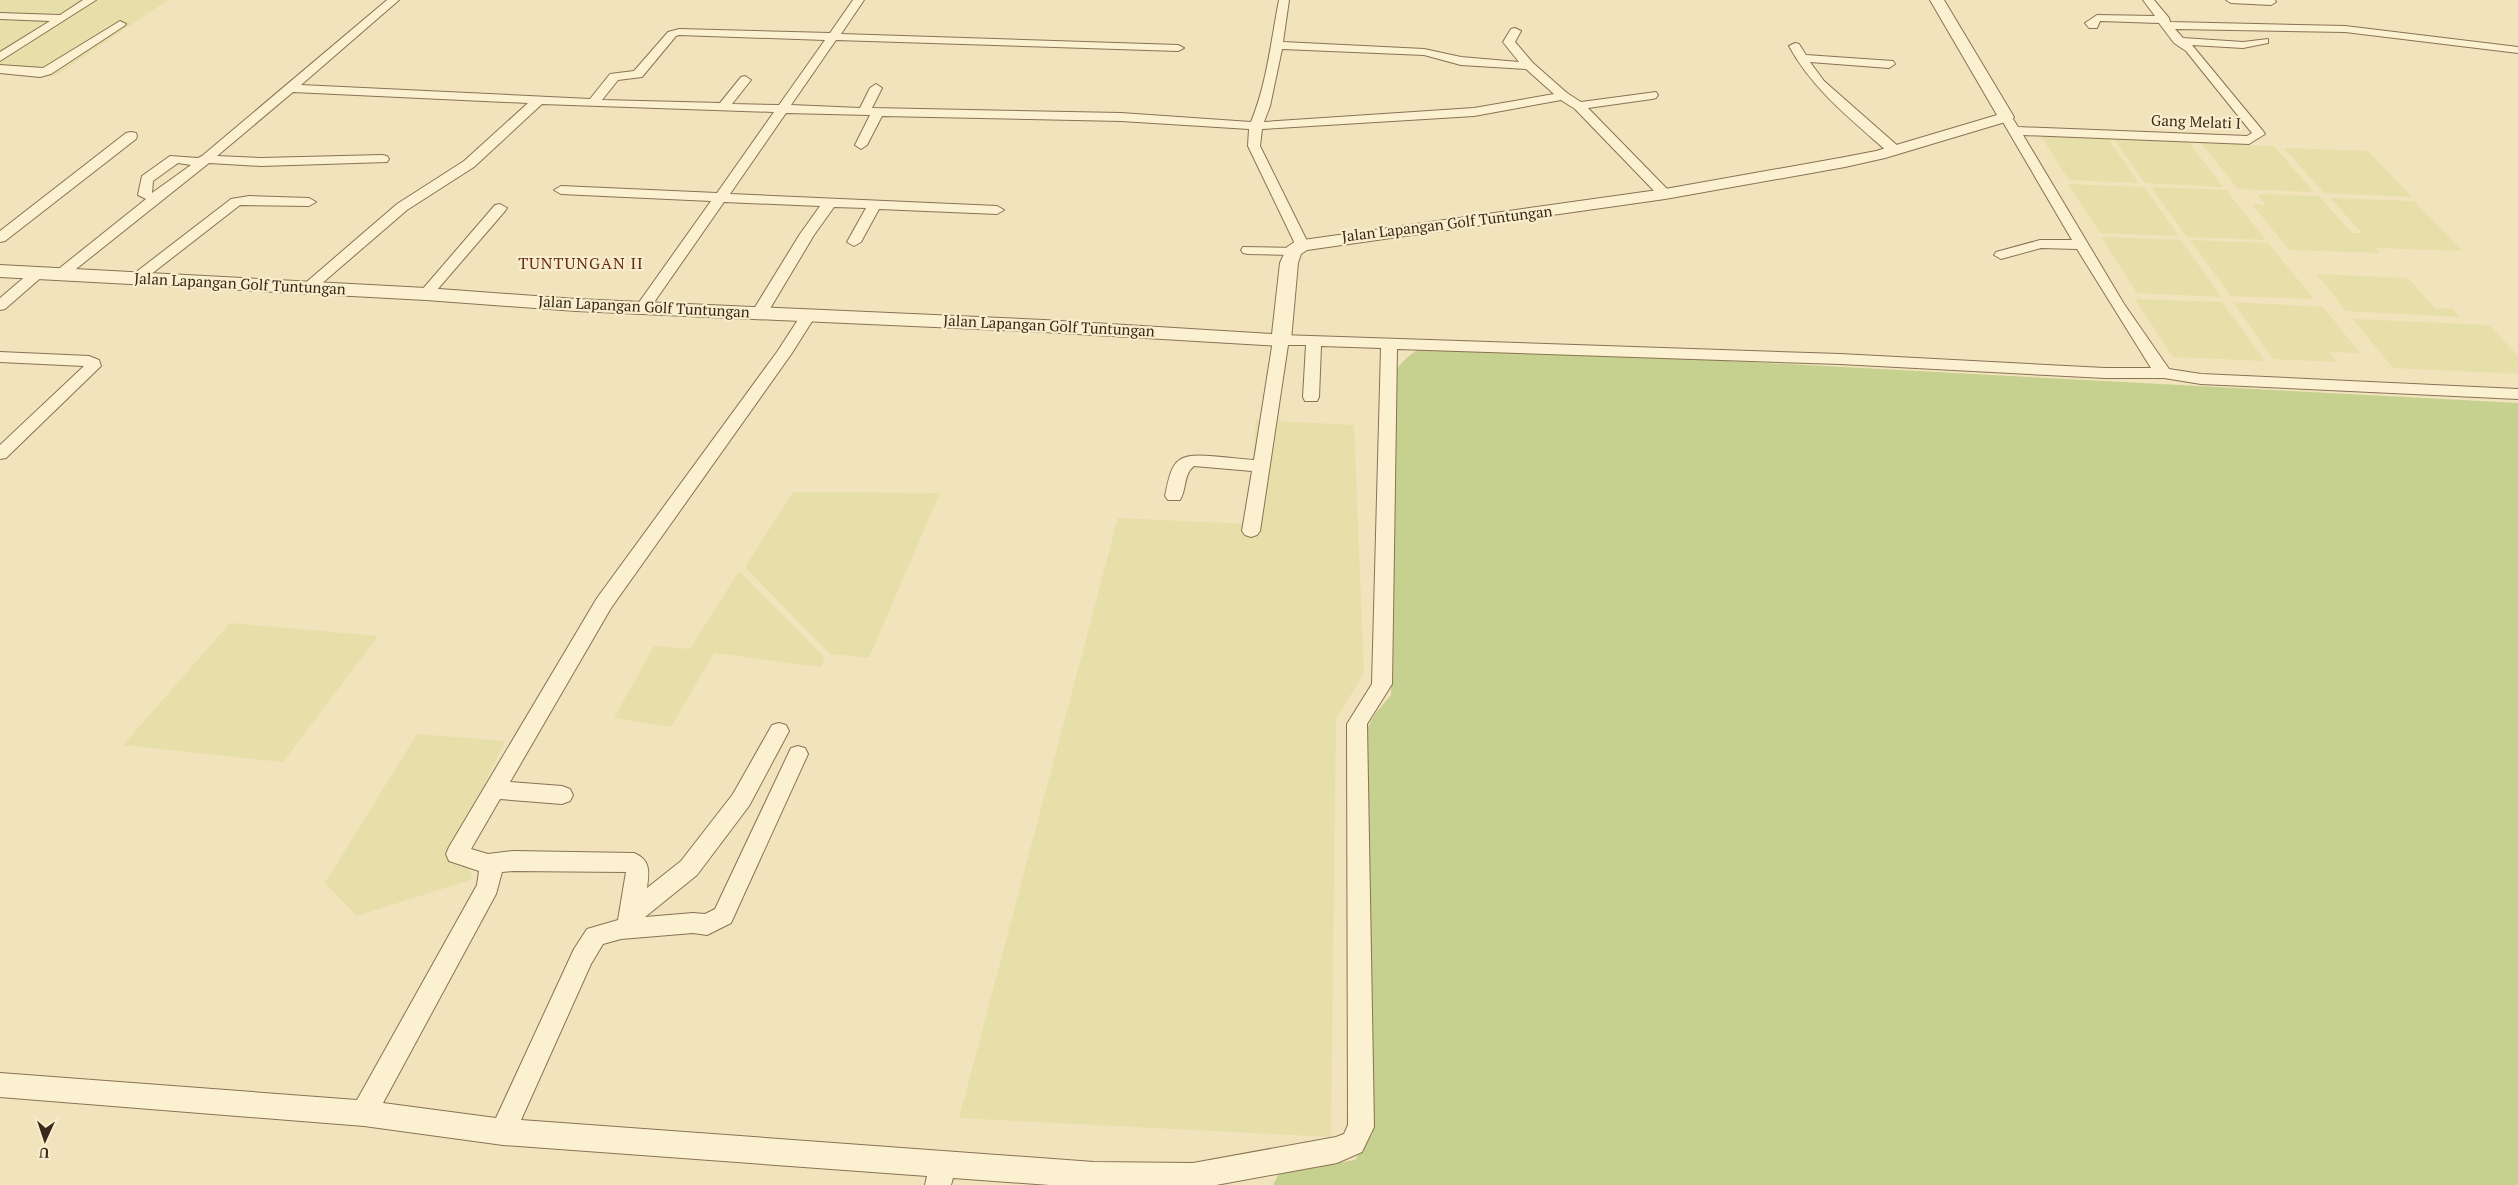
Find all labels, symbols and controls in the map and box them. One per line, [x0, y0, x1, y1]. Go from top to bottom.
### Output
street label: Gang Melati I [2151, 109, 2241, 133]
street label: Jalan Lapangan Golf Tuntungan [1341, 200, 1553, 246]
district label: TUNTUNGAN II [518, 252, 644, 274]
street label: Jalan Lapangan Golf Tuntungan [134, 267, 346, 299]
street label: Jalan Lapangan Golf Tuntungan [538, 290, 750, 322]
street label: Jalan Lapangan Golf Tuntungan [943, 309, 1155, 341]
north arrow [20, 1115, 70, 1165]
text: U [39, 1144, 50, 1163]

